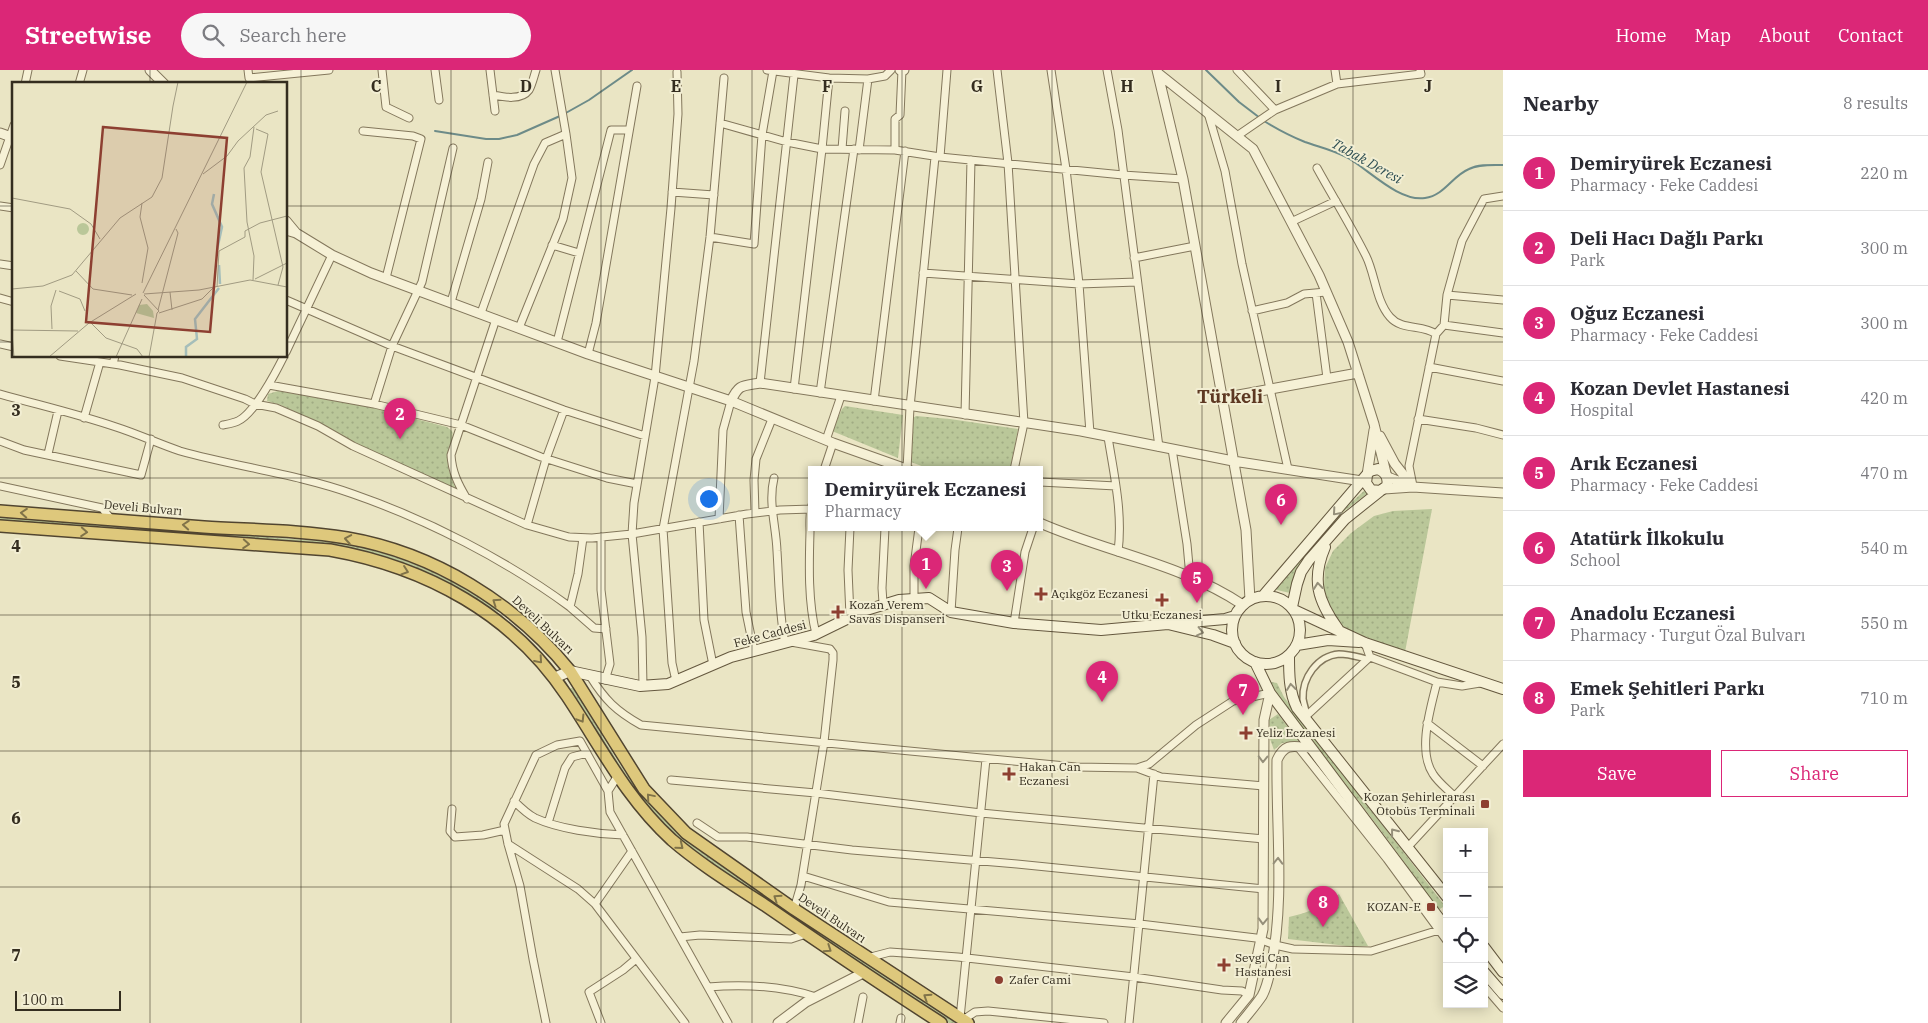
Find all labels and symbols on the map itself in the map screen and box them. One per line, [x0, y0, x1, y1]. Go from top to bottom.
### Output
text: C [371, 76, 381, 96]
text: D [520, 76, 532, 96]
text: E [671, 76, 681, 96]
text: F [822, 76, 832, 96]
text: G [971, 76, 983, 96]
text: H [1121, 76, 1134, 96]
text: I [1275, 76, 1281, 96]
text: J [1424, 76, 1432, 96]
inset map [12, 82, 288, 358]
water label: Tabak Deresi [1329, 134, 1406, 188]
district label: Türkeli [1197, 385, 1263, 408]
pin: 2 [384, 398, 416, 439]
text: 3 [11, 400, 21, 420]
pin: 6 [1265, 484, 1297, 525]
your location [696, 486, 722, 512]
street label: Develi Bulvarı [103, 497, 183, 518]
one-way arrow [20, 507, 28, 518]
one-way arrow [1333, 507, 1342, 516]
one-way arrow [182, 520, 190, 531]
one-way arrow [80, 526, 88, 537]
one-way arrow [344, 534, 352, 544]
text: 4 [11, 536, 21, 556]
one-way arrow [242, 538, 250, 549]
pin: 1 [910, 548, 942, 589]
pin: 3 [991, 550, 1023, 591]
pin: 5 [1181, 562, 1213, 603]
one-way arrow [400, 565, 409, 575]
one-way arrow [1313, 581, 1324, 589]
place label: Açıkgöz Eczanesi [1051, 586, 1148, 601]
marker: Açıkgöz Eczanesi [1035, 588, 1047, 600]
street label: Develi Bulvarı [509, 592, 577, 657]
marker: Utku Eczanesi [1156, 594, 1168, 606]
place label: Kozan Verem Savas Dispanseri [849, 597, 945, 626]
one-way arrow [492, 599, 502, 608]
marker: Kozan Verem Savas Dispanseri [831, 605, 845, 619]
place label: Utku Eczanesi [1122, 607, 1202, 622]
street label: Feke Caddesi [732, 617, 808, 650]
one-way arrow [1195, 626, 1204, 637]
one-way arrow [533, 654, 542, 663]
pin: 4 [1086, 661, 1118, 702]
text: 5 [11, 672, 21, 692]
pin: 7 [1227, 674, 1259, 715]
one-way arrow [1286, 682, 1297, 690]
one-way arrow [575, 713, 585, 722]
place label: Yeliz Eczanesi [1256, 725, 1336, 740]
marker: Yeliz Eczanesi [1240, 727, 1252, 739]
one-way arrow [1258, 755, 1269, 763]
place label: Hakan Can Eczanesi [1019, 759, 1081, 788]
marker: Hakan Can Eczanesi [1003, 768, 1015, 780]
place label: Kozan Şehirlerarası Otobüs Terminali [1364, 789, 1475, 818]
one-way arrow [648, 794, 656, 803]
marker: Kozan Şehirlerarası Otobüs Terminali [1479, 798, 1491, 810]
text: 6 [11, 808, 21, 828]
one-way arrow [1392, 829, 1400, 838]
one-way arrow [674, 841, 683, 849]
one-way arrow [1273, 857, 1283, 864]
pin: 8 [1307, 886, 1339, 927]
street label: Develi Bulvarı [795, 889, 869, 946]
one-way arrow [773, 895, 783, 904]
place label: KOZAN-E [1367, 899, 1421, 914]
marker: KOZAN-E [1425, 901, 1437, 913]
one-way arrow [1258, 917, 1269, 925]
one-way arrow [822, 943, 832, 952]
text: 7 [11, 945, 21, 965]
place label: Sevgi Can Hastanesi [1235, 950, 1292, 979]
marker: Sevgi Can Hastanesi [1217, 958, 1231, 972]
place label: Zafer Cami [1009, 972, 1071, 987]
marker: Zafer Cami [993, 974, 1005, 986]
scale bar [15, 988, 121, 1011]
one-way arrow [924, 993, 933, 1003]

